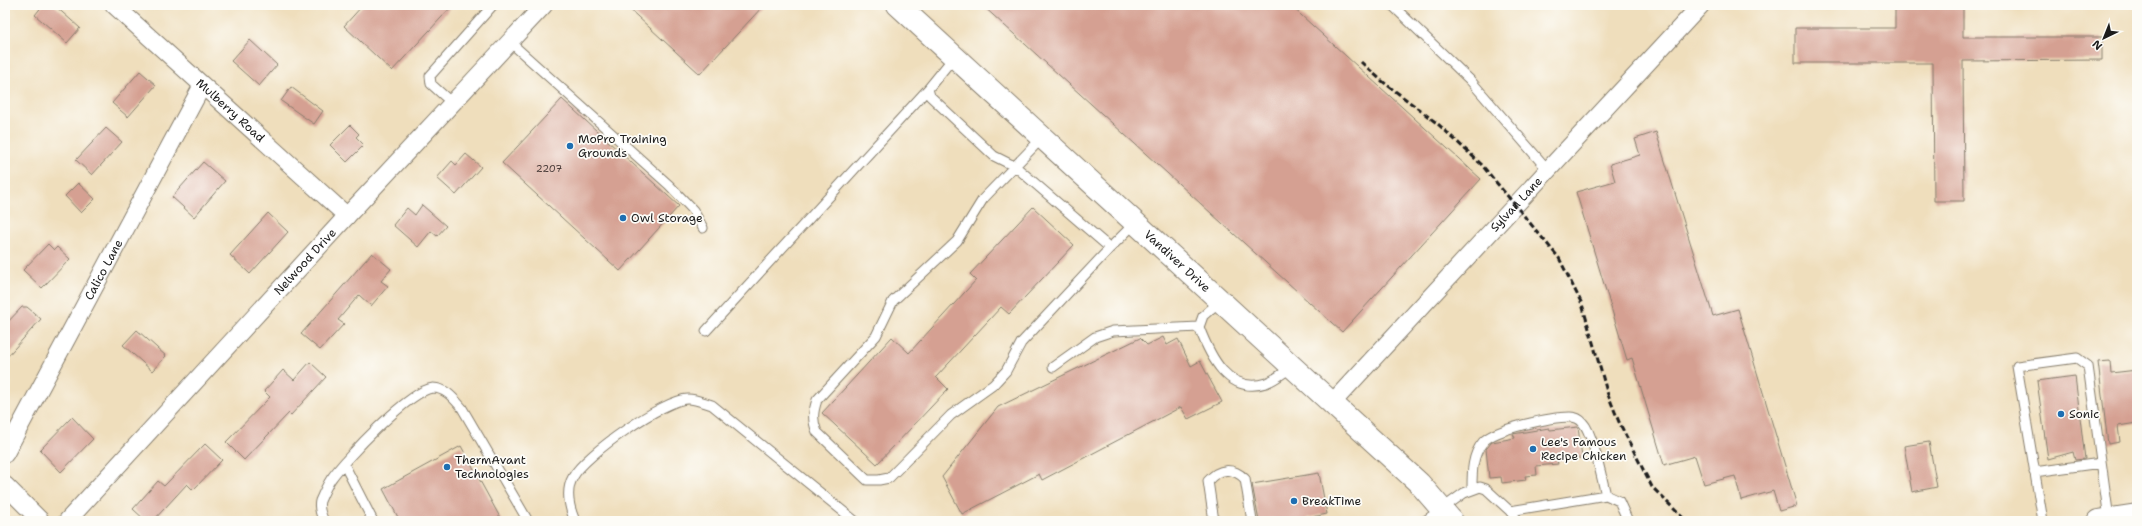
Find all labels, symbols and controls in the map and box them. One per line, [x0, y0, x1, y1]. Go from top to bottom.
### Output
north arrow [2084, 18, 2124, 58]
text: N [2089, 36, 2106, 53]
street label: Mulberry Road [193, 75, 268, 146]
place label: MoPro Training Grounds [578, 131, 667, 161]
marker: MoPro Training Grounds [565, 141, 575, 151]
house number: 2207 [536, 162, 562, 175]
street label: Sylvan Lane [1487, 173, 1546, 235]
place label: Owl Storage [631, 210, 703, 226]
marker: Owl Storage [618, 213, 628, 223]
street label: Nelwood Drive [270, 225, 340, 298]
street label: Vandiver Drive [1141, 227, 1214, 296]
street label: Calico Lane [81, 236, 126, 303]
place label: Sonic [2069, 406, 2099, 422]
marker: Sonic [2056, 409, 2066, 419]
place label: Lee's Famous Recipe Chicken [1541, 434, 1626, 464]
marker: Lee's Famous Recipe Chicken [1528, 444, 1538, 454]
place label: ThermAvant Technologies [455, 452, 529, 482]
marker: ThermAvant Technologies [442, 462, 452, 472]
place label: BreakTime [1302, 493, 1362, 509]
marker: BreakTime [1289, 496, 1299, 506]

